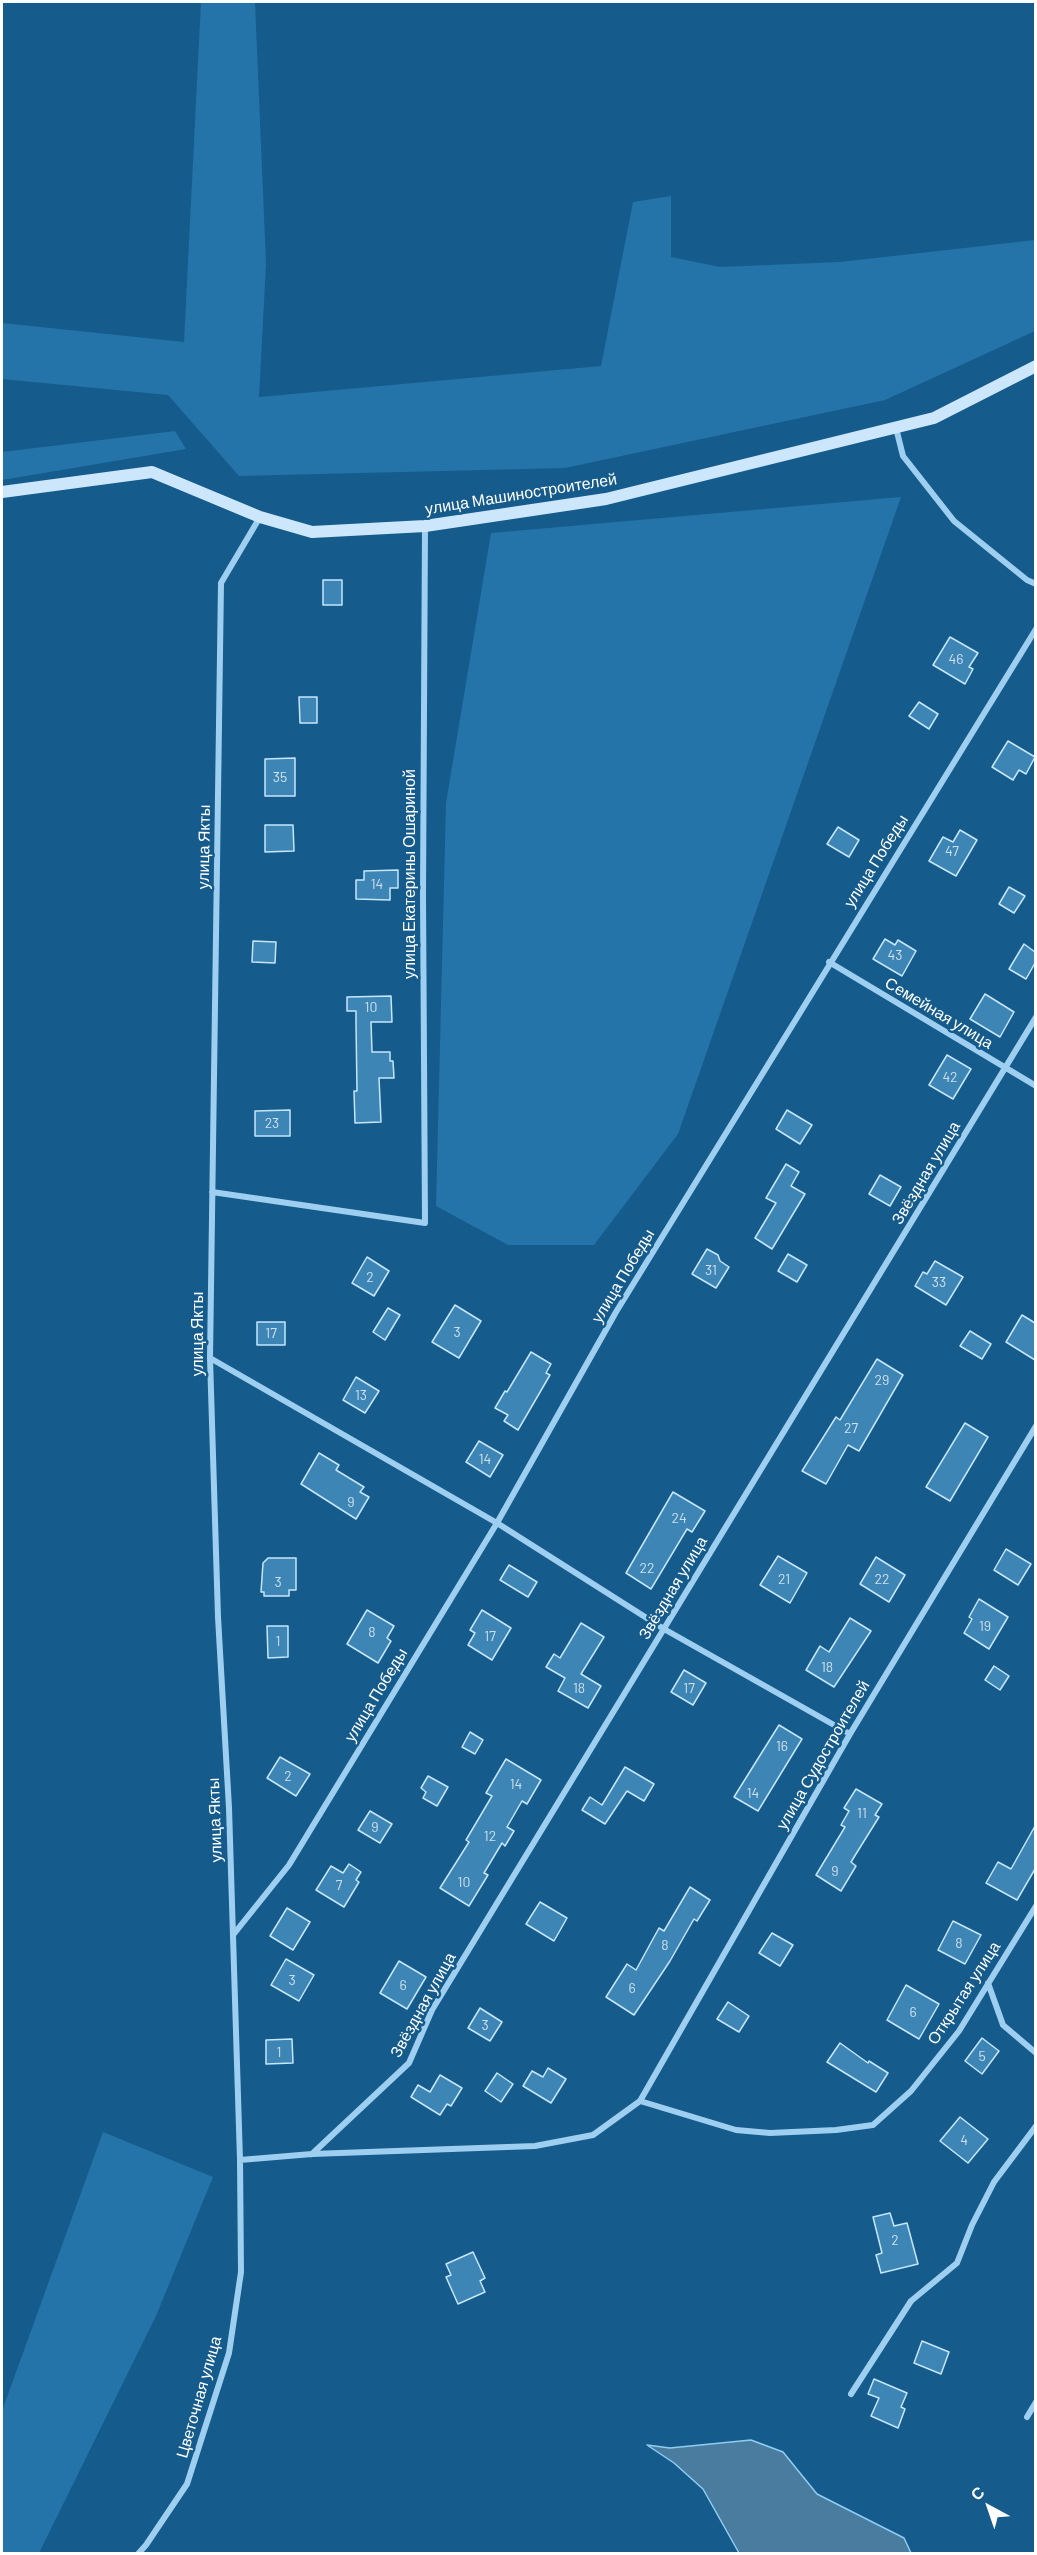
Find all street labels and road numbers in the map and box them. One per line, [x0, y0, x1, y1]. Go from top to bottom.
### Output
street label: улица Машиностроителей [424, 469, 618, 519]
street label: улица Екатерины Ошариной [400, 769, 420, 979]
street label: улица Якты [194, 804, 214, 890]
street label: улица Победы [840, 811, 912, 911]
street label: Семейная улица [881, 973, 997, 1053]
street label: Звёздная улица [888, 1118, 964, 1228]
street label: улица Победы [587, 1226, 659, 1326]
street label: улица Якты [188, 1292, 208, 1376]
street label: Звёздная улица [635, 1533, 711, 1643]
street label: улица Победы [340, 1645, 412, 1745]
street label: улица Судостроителей [772, 1677, 874, 1833]
street label: улица Якты [204, 1777, 226, 1863]
street label: Открытая улица [924, 1938, 1004, 2048]
street label: Звёздная улица [386, 1949, 460, 2061]
street label: Цветочная улица [172, 2334, 226, 2460]

